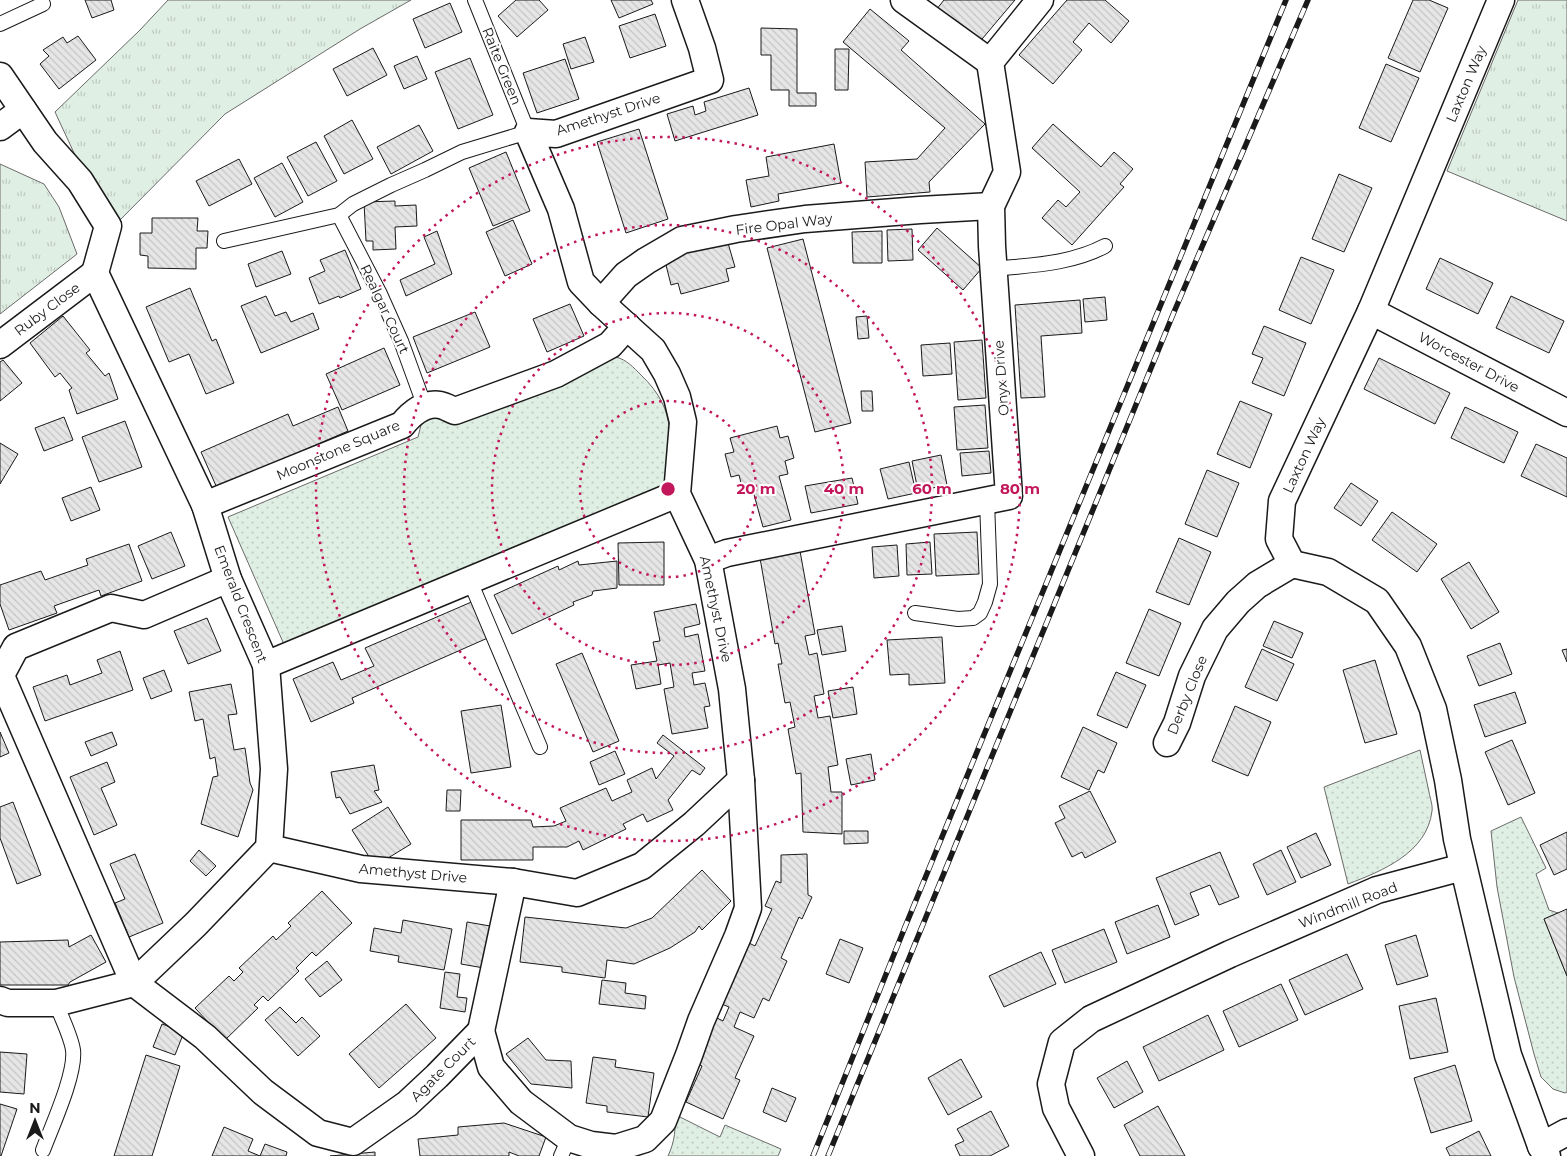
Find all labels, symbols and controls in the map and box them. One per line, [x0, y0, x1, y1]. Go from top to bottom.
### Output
street label: Raite Green [478, 25, 526, 107]
street label: Laxton Way [1442, 43, 1490, 125]
street label: Amethyst Drive [554, 89, 662, 139]
street label: Fire Opal Way [735, 209, 834, 239]
street label: Realgar Court [356, 261, 414, 357]
street label: Ruby Close [10, 278, 84, 340]
street label: Worcester Drive [1415, 328, 1523, 396]
street label: Onyx Drive [989, 339, 1013, 417]
street label: Laxton Way [1279, 414, 1330, 496]
street label: Moonstone Square [273, 416, 403, 484]
text: 20 m [736, 479, 776, 498]
text: 40 m [824, 479, 864, 498]
text: 60 m [912, 479, 952, 498]
text: 80 m [1000, 479, 1040, 498]
centre of rings [659, 480, 677, 498]
street label: Emerald Crescent [210, 542, 272, 666]
street label: Amethyst Drive [696, 554, 736, 664]
street label: Derby Close [1163, 653, 1211, 737]
street label: Amethyst Drive [358, 859, 468, 887]
street label: Windmill Road [1296, 878, 1400, 932]
street label: Agate Court [407, 1032, 480, 1105]
north arrow [10, 1096, 60, 1146]
text: N [29, 1099, 41, 1117]

